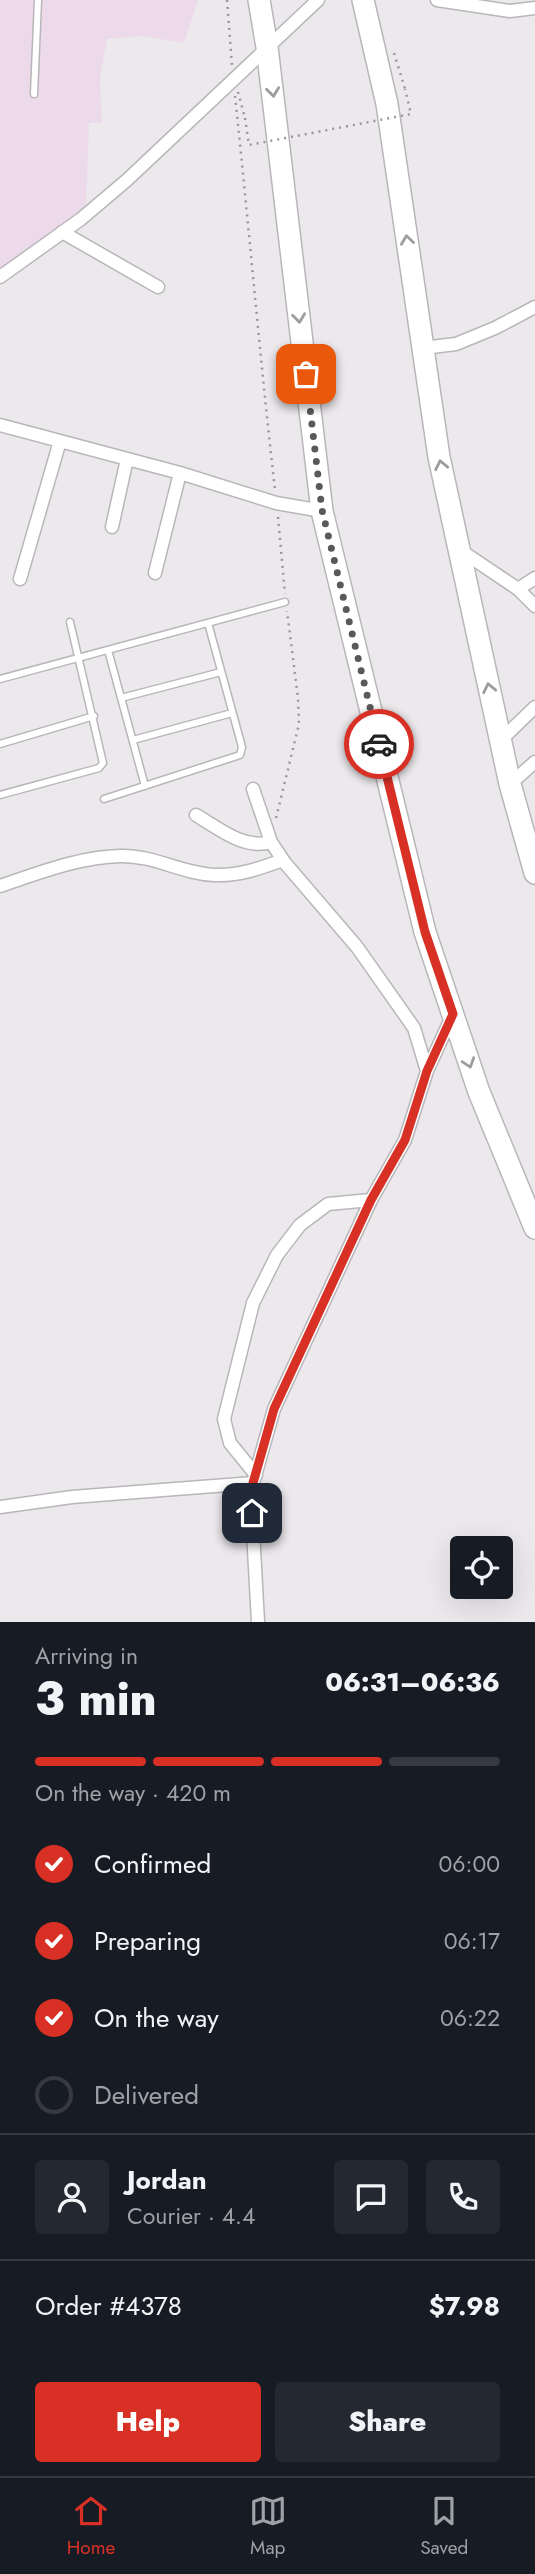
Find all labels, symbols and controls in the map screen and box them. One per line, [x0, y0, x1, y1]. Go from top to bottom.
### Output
one-way arrow [265, 86, 280, 98]
one-way arrow [400, 235, 415, 246]
one-way arrow [292, 312, 307, 324]
pin [276, 344, 336, 404]
icon: bag [287, 355, 325, 393]
one-way arrow [434, 459, 449, 471]
one-way arrow [483, 682, 498, 694]
courier [344, 709, 414, 779]
icon: car [360, 725, 398, 763]
one-way arrow [461, 1057, 476, 1069]
pin [222, 1483, 282, 1543]
icon: home [233, 1494, 271, 1532]
map controls [450, 1536, 513, 1599]
button: locate [450, 1536, 513, 1599]
text: Arriving in [35, 1639, 138, 1673]
text: 06:31–06:36 [325, 1663, 500, 1701]
text: 3 min [35, 1666, 157, 1732]
text: On the way · 420 m [35, 1776, 231, 1810]
icon: check [35, 1845, 73, 1883]
text: Confirmed [94, 1845, 211, 1883]
text: 06:00 [438, 1847, 500, 1881]
icon: check [35, 1922, 73, 1960]
text: Preparing [94, 1922, 201, 1960]
text: 06:17 [444, 1924, 500, 1958]
icon: check [35, 1999, 73, 2037]
text: On the way [94, 1999, 219, 2037]
text: 06:22 [440, 2001, 500, 2035]
text: Delivered [94, 2076, 199, 2114]
button: person [35, 2160, 109, 2234]
button: chat [334, 2160, 408, 2234]
button: phone [426, 2160, 500, 2234]
text: Jordan [127, 2161, 207, 2199]
text: Courier · 4.4 [127, 2199, 255, 2233]
text: Order #4378 [35, 2287, 182, 2325]
text: $7.98 [429, 2287, 500, 2325]
button: Help [35, 2382, 261, 2462]
button: Share [275, 2382, 500, 2462]
tab: Home [67, 2492, 115, 2561]
tab: Map [249, 2492, 287, 2561]
tab: Saved [420, 2492, 468, 2561]

